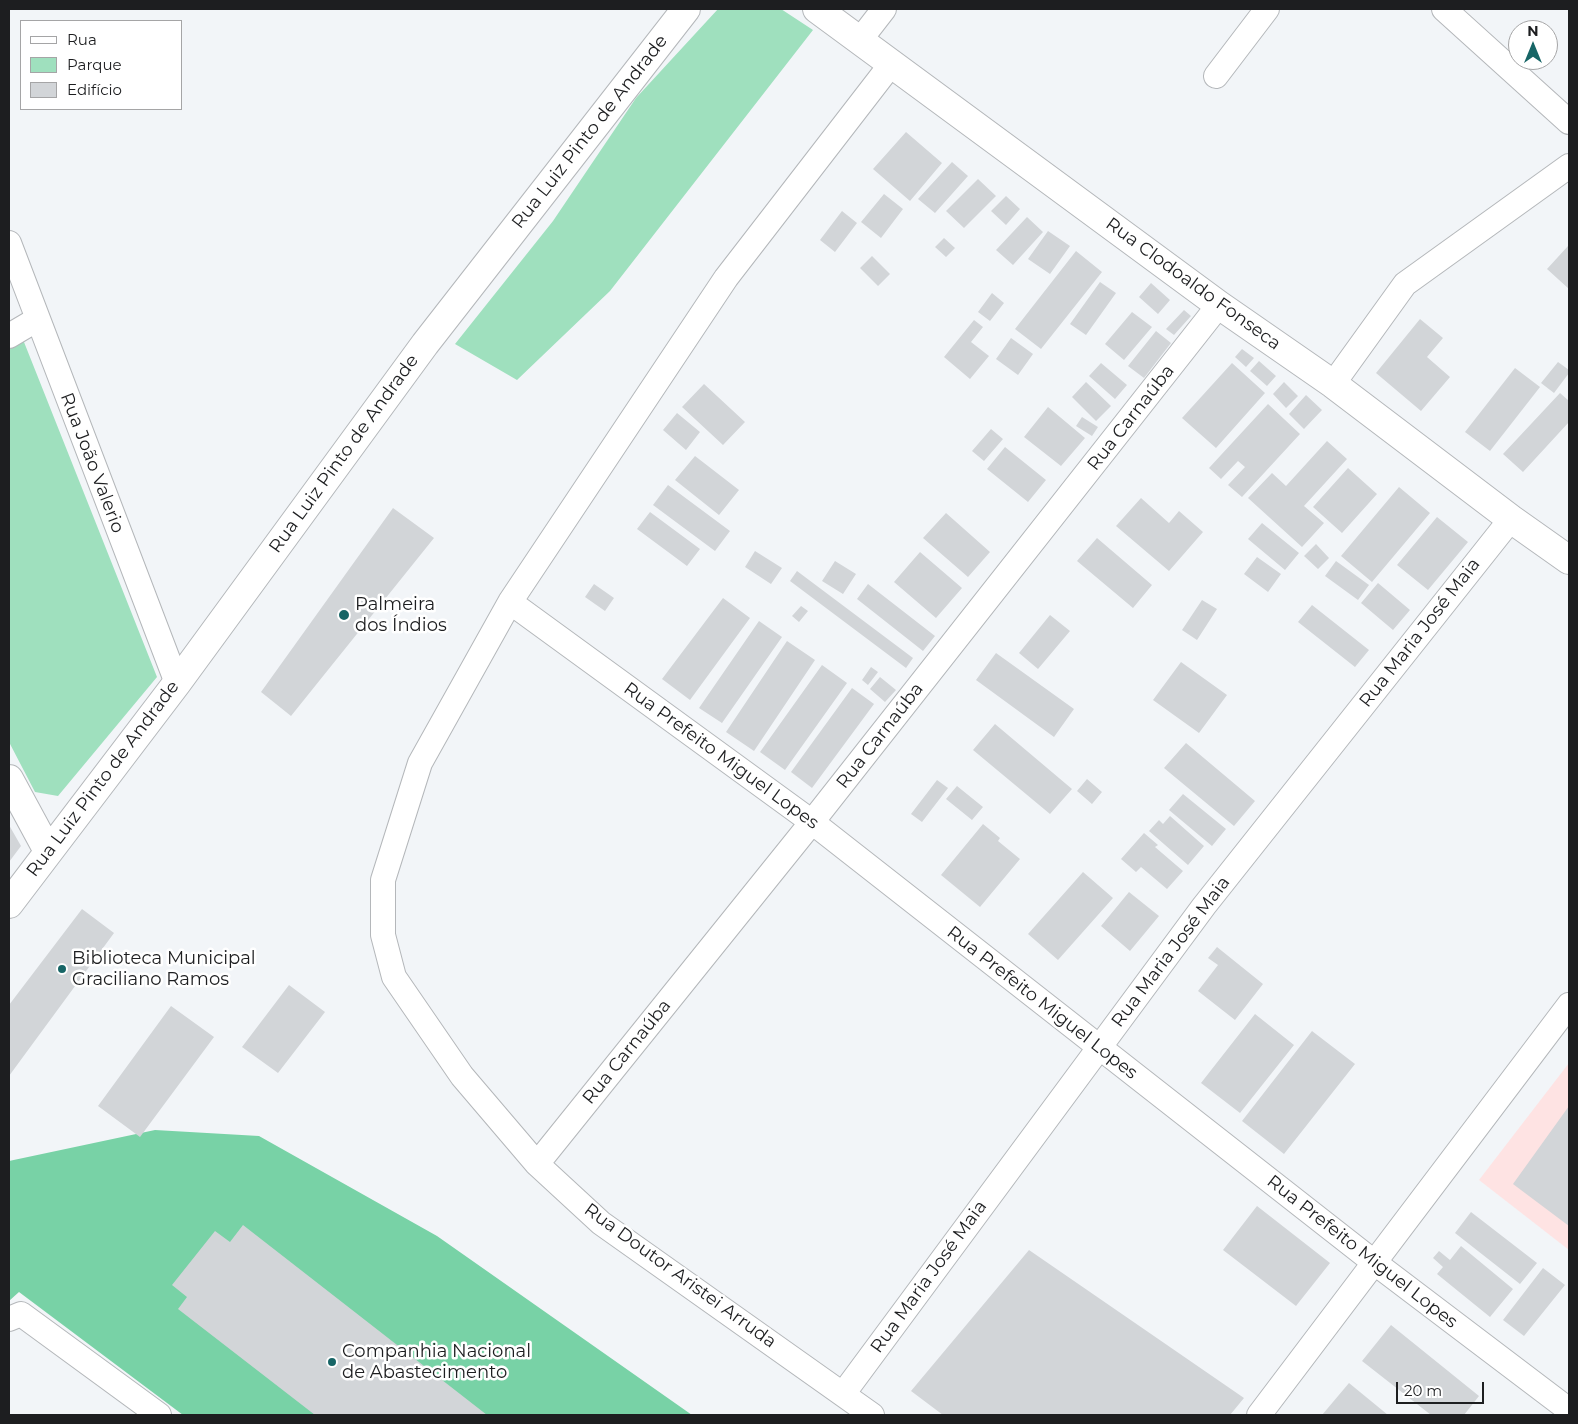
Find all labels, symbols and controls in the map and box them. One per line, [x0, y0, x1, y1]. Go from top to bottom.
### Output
legend [20, 20, 182, 110]
north arrow [1508, 20, 1558, 70]
text: N [1527, 22, 1539, 40]
text: Rua [67, 30, 97, 49]
street label: Rua Luiz Pinto de Andrade [508, 31, 672, 233]
text: Parque [67, 55, 122, 74]
text: Edifício [67, 80, 122, 99]
street label: Rua Clodoaldo Fonseca [1101, 213, 1285, 355]
street label: Rua Luiz Pinto de Andrade [265, 351, 423, 557]
street label: Rua Carnaúba [1083, 361, 1179, 475]
street label: Rua João Valerio [55, 390, 129, 536]
street label: Rua Maria José Maia [1355, 554, 1485, 712]
place label: Palmeira dos Índios [355, 594, 447, 636]
marker: Palmeira dos Índios [337, 608, 351, 622]
street label: Rua Luiz Pinto de Andrade [22, 677, 184, 881]
street label: Rua Prefeito Miguel Lopes [619, 678, 823, 834]
street label: Rua Carnaúba [832, 679, 928, 793]
street label: Rua Maria José Maia [1107, 872, 1235, 1032]
street label: Rua Prefeito Miguel Lopes [942, 922, 1142, 1084]
place label: Biblioteca Municipal Graciliano Ramos [72, 948, 256, 991]
marker: Biblioteca Municipal Graciliano Ramos [56, 963, 68, 975]
street label: Rua Carnaúba [578, 995, 676, 1109]
street label: Rua Prefeito Miguel Lopes [1262, 1171, 1462, 1333]
street label: Rua Maria José Maia [866, 1196, 992, 1358]
street label: Rua Doutor Aristei Arruda [580, 1199, 780, 1353]
place label: Companhia Nacional de Abastecimento [342, 1341, 531, 1384]
marker: Companhia Nacional de Abastecimento [326, 1356, 338, 1368]
scale bar [1398, 1372, 1486, 1404]
text: 20 m [1404, 1381, 1442, 1400]

